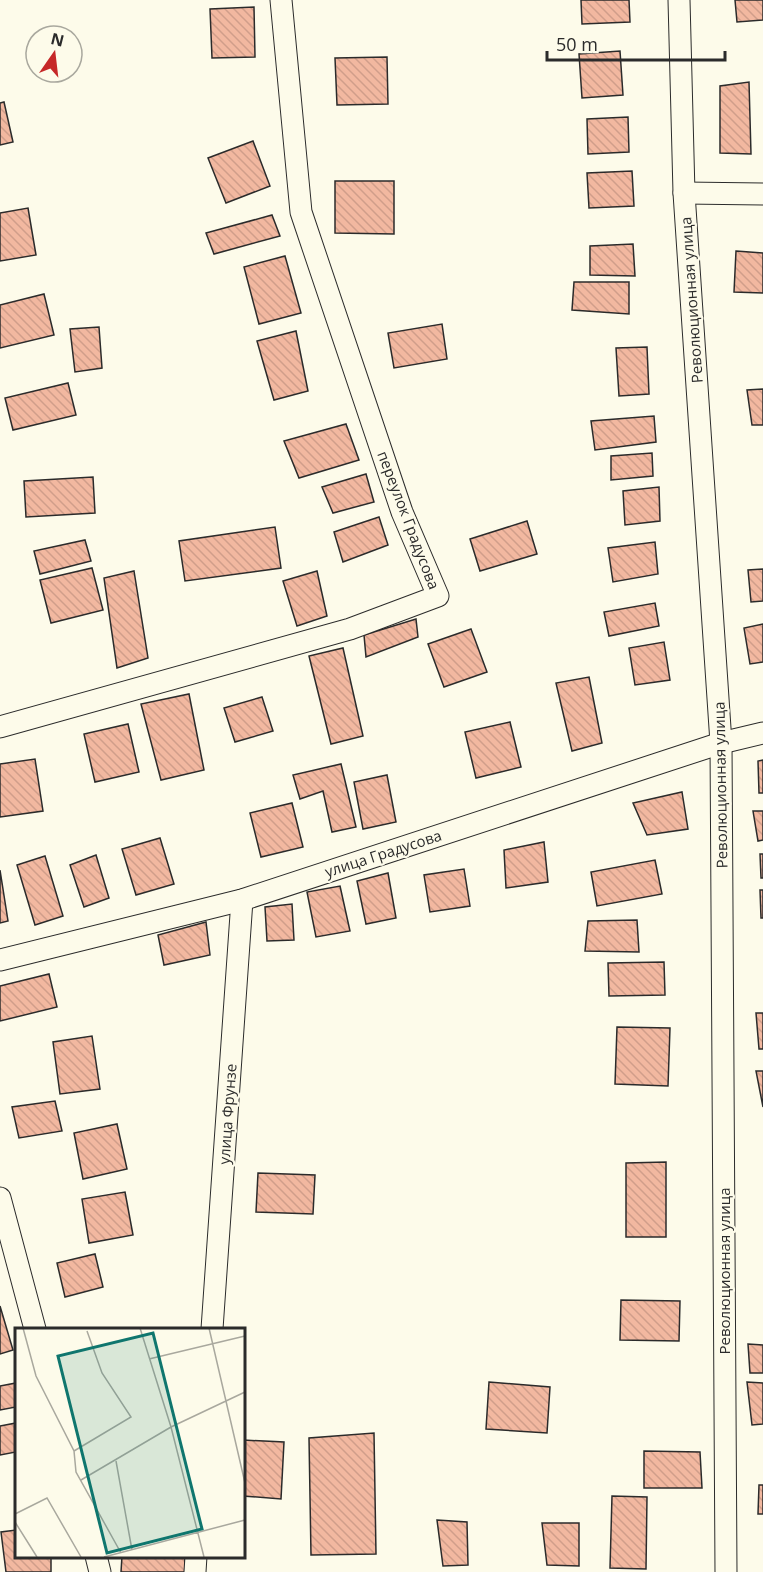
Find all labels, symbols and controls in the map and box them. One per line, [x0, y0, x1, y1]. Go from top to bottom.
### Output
north arrow [24, 24, 84, 84]
scale bar [547, 24, 726, 62]
text: N [49, 27, 67, 52]
text: 50 m [556, 32, 598, 56]
street label: Революционная улица [675, 216, 707, 384]
street label: переулок Градусова [373, 448, 445, 592]
street label: Революционная улица [709, 701, 731, 869]
street label: улица Градусова [322, 825, 444, 881]
street label: улица Фрунзе [213, 1063, 241, 1165]
street label: Революционная улица [714, 1188, 734, 1354]
inset map [15, 1328, 244, 1557]

